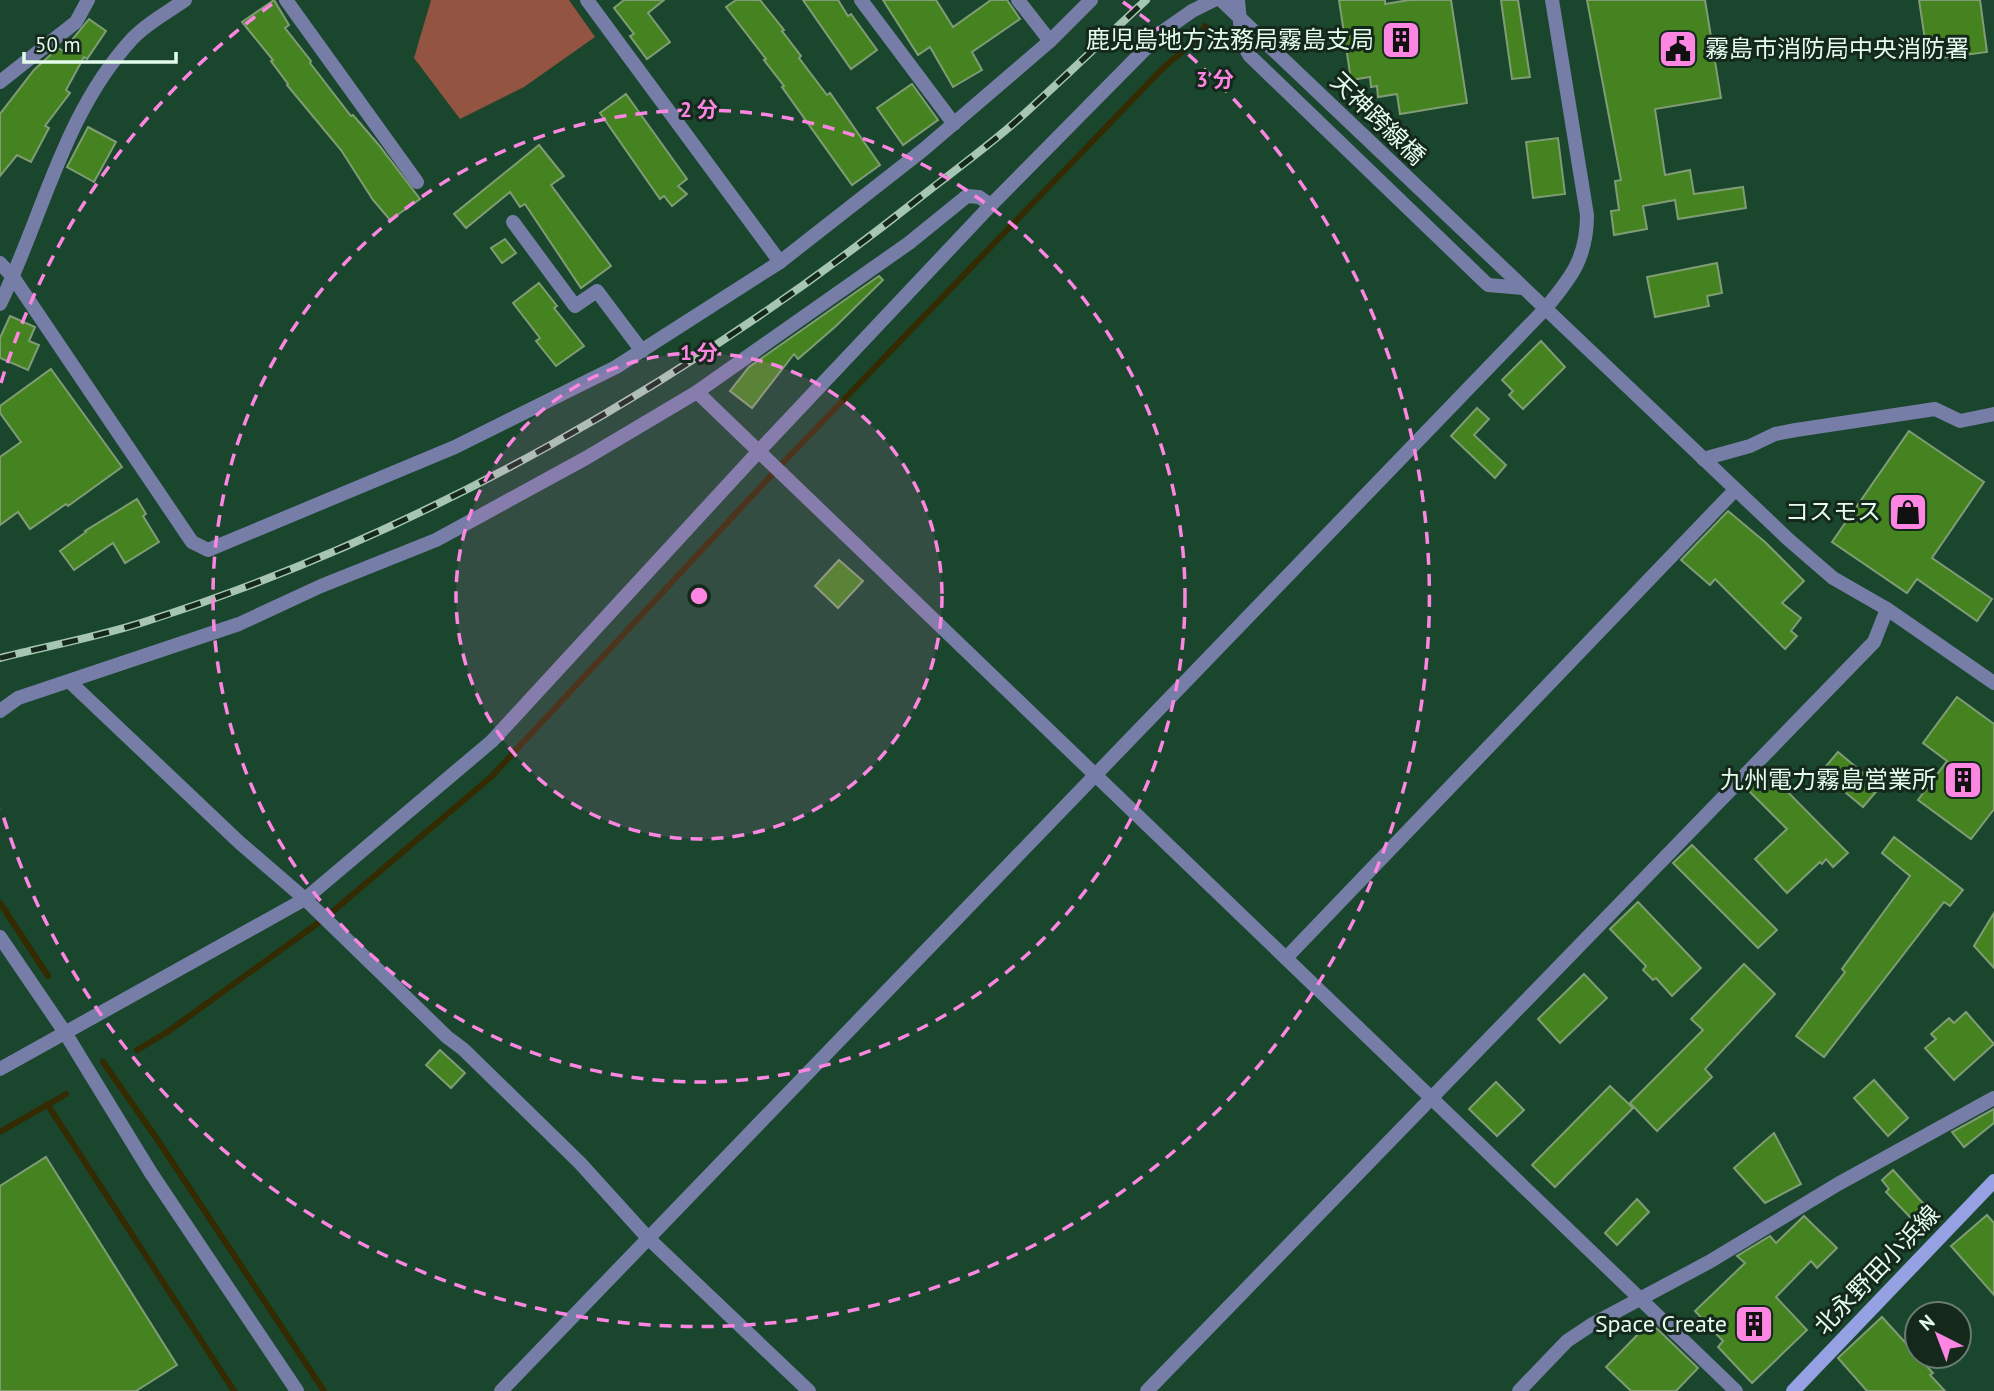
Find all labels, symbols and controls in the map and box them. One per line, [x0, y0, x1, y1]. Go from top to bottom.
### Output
building icon: 鹿児島地方法務局霧島支局 [1380, 19, 1422, 61]
scale bar [24, 21, 177, 65]
place label: 鹿児島地方法務局霧島支局 [1086, 24, 1374, 55]
public building icon: 霧島市消防局中央消防署 [1657, 28, 1699, 70]
text: 50 m [35, 31, 81, 58]
place label: 霧島市消防局中央消防署 [1705, 33, 1969, 64]
text: 3 分 [1196, 66, 1234, 93]
street label: 天神跨線橋 [1324, 66, 1432, 171]
text: 2 分 [680, 96, 718, 123]
text: 1 分 [680, 339, 718, 366]
shop icon: コスモス [1887, 491, 1929, 533]
place label: コスモス [1785, 496, 1881, 527]
centre of rings [687, 584, 711, 608]
building icon: 九州電力霧島営業所 [1942, 759, 1984, 801]
place label: 九州電力霧島営業所 [1720, 764, 1936, 795]
street label: 北永野田小浜線 [1807, 1198, 1946, 1341]
north arrow [1903, 1300, 1973, 1370]
building icon: Space Create [1733, 1303, 1775, 1345]
place label: Space Create [1595, 1308, 1727, 1339]
text: N [1914, 1309, 1939, 1335]

